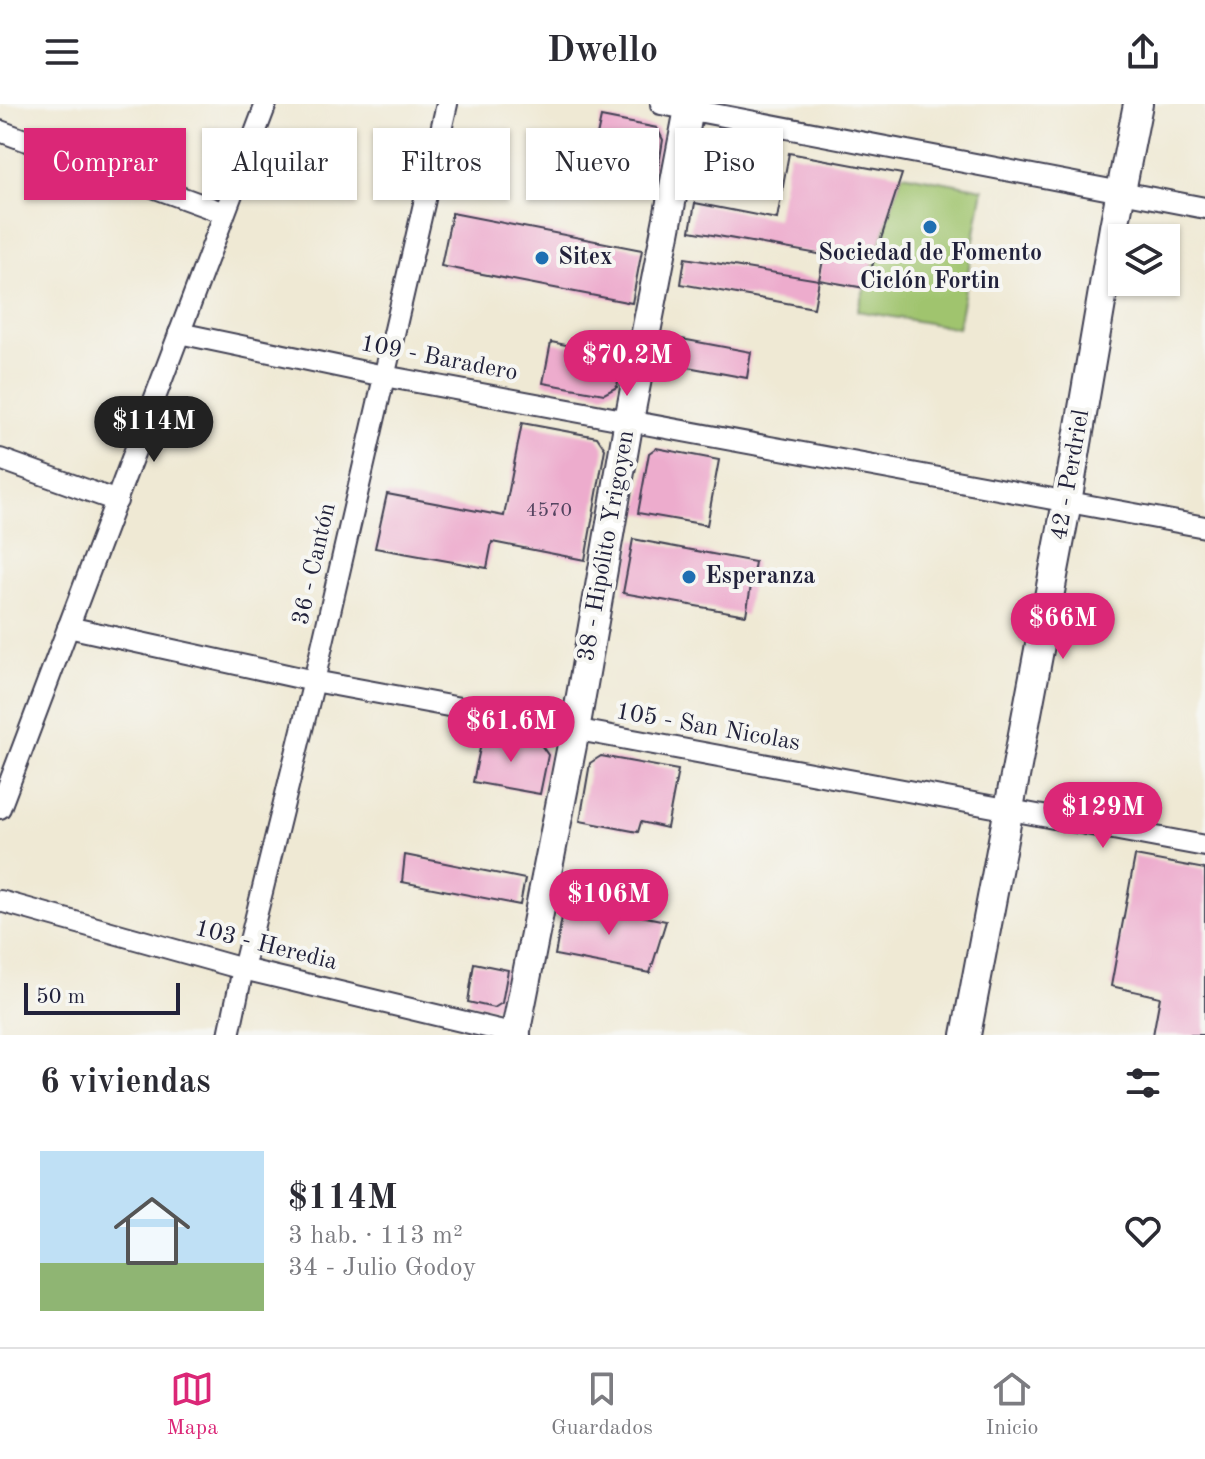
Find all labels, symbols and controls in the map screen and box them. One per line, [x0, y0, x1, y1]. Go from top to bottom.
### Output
icon: menu [40, 30, 84, 74]
icon: share [1121, 30, 1165, 74]
text: Dwello [547, 34, 658, 70]
chip: Comprar [24, 128, 186, 200]
chip: Alquilar [202, 128, 357, 200]
chip: Filtros [373, 128, 510, 200]
chip: Nuevo [526, 128, 659, 200]
chip: Piso [675, 128, 783, 200]
marker: Sociedad de Fomento Ciclón Fortin [921, 218, 939, 236]
map controls [1108, 224, 1180, 296]
button: layers [1108, 224, 1180, 296]
place label: Sociedad de Fomento Ciclón Fortin [818, 242, 1042, 294]
place label: Sitex [558, 246, 613, 270]
marker: Sitex [533, 249, 551, 267]
pin: $70.2M [562, 330, 692, 398]
street label: 109 - Baradero [358, 332, 520, 386]
text: $70.2M [582, 343, 672, 369]
pin: $114M [98, 396, 210, 464]
street label: 42 - Perdriel [1048, 408, 1094, 542]
text: $114M [112, 409, 196, 435]
street label: 38 - Hipólito Yrigoyen [575, 429, 639, 663]
street label: 36 - Cantón [289, 501, 341, 627]
house number: 4570 [526, 501, 572, 521]
place label: Esperanza [705, 565, 815, 589]
marker: Esperanza [680, 568, 698, 586]
pin: $66M [1016, 593, 1110, 661]
text: $66M [1029, 606, 1097, 632]
pin: $61.6M [446, 696, 576, 764]
street label: 105 - San Nicolas [614, 700, 802, 756]
text: $61.6M [466, 709, 556, 735]
pin: $129M [1047, 782, 1159, 850]
text: $129M [1061, 795, 1145, 821]
pin: $106M [553, 869, 665, 937]
text: $106M [567, 882, 651, 908]
street label: 103 - Heredia [192, 917, 340, 975]
scale bar [24, 979, 180, 1015]
text: 50 m [36, 986, 85, 1008]
icon: filters [1121, 1061, 1165, 1105]
text: 6 viviendas [40, 1066, 211, 1100]
text: $114M [288, 1182, 397, 1216]
icon: home [104, 1183, 200, 1279]
icon: heart [1121, 1209, 1165, 1253]
text: 3 hab. · 113 m² [288, 1223, 463, 1249]
text: 34 - Julio Godoy [288, 1255, 476, 1281]
tab: Mapa [166, 1367, 218, 1442]
tab: Guardados [551, 1367, 653, 1442]
tab: Inicio [986, 1367, 1039, 1442]

